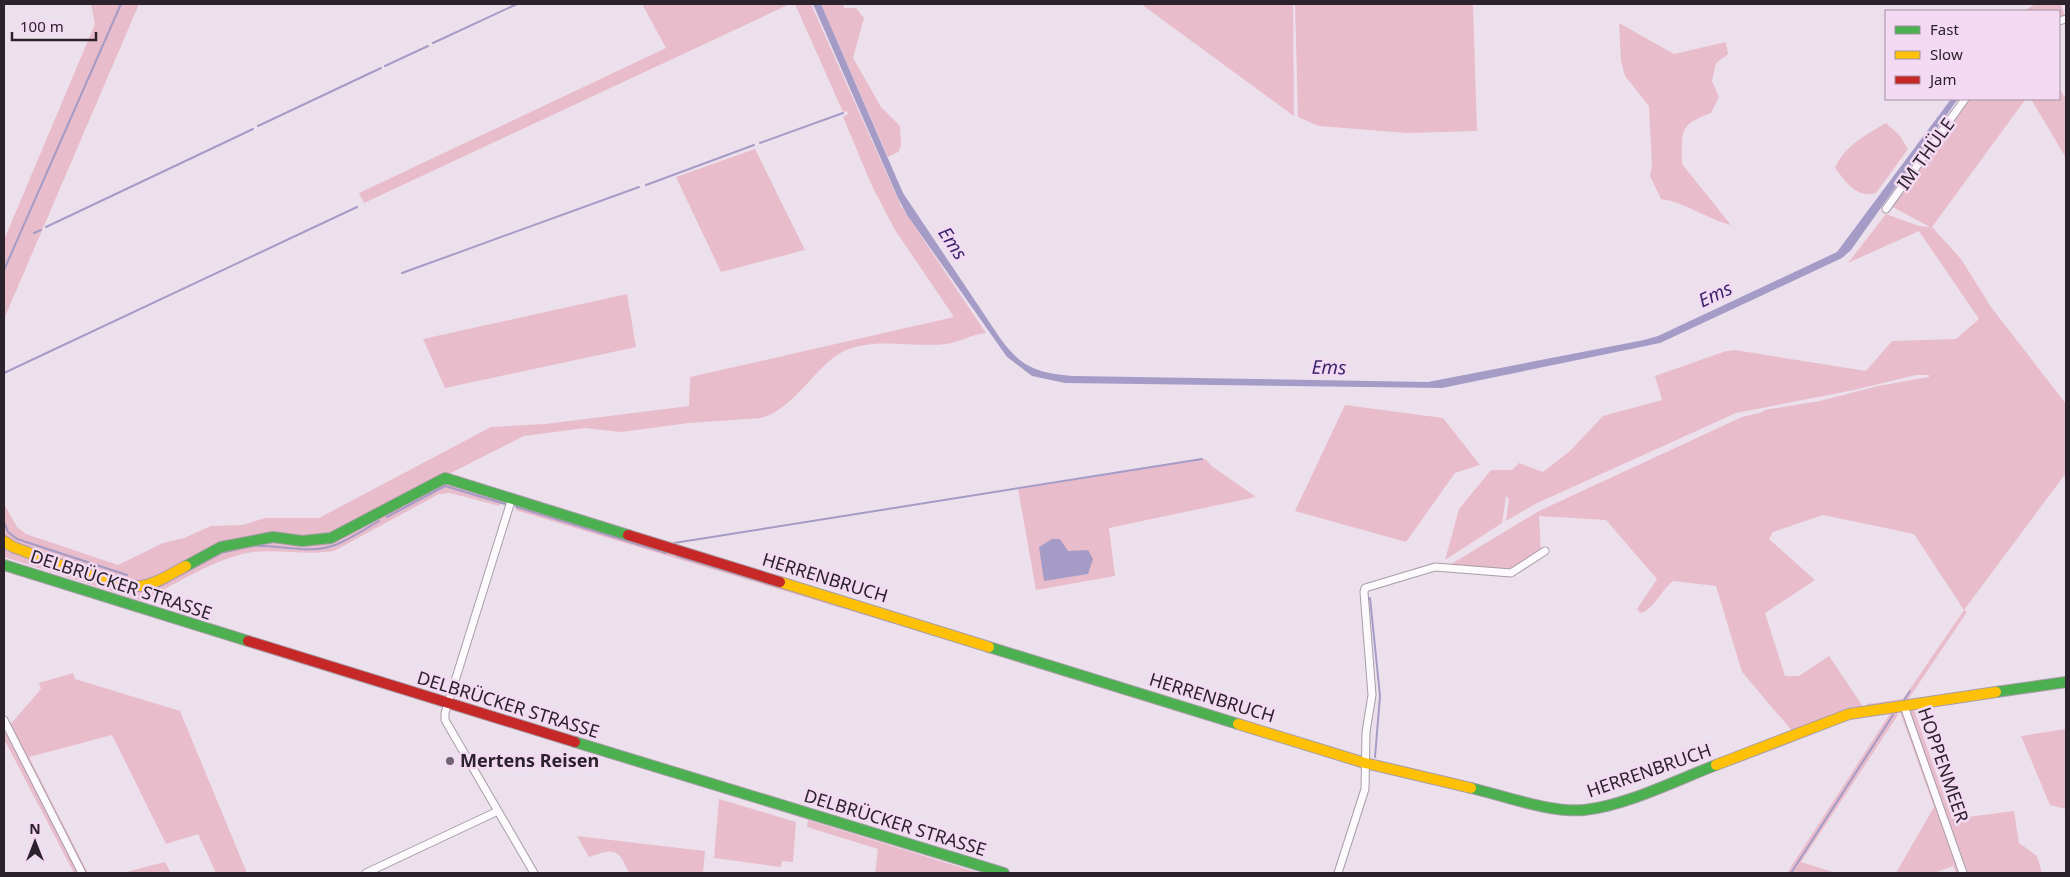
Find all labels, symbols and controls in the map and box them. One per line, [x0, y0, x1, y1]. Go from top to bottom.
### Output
scale bar [12, 10, 96, 42]
legend [1885, 10, 2060, 100]
text: 100 m [20, 16, 64, 36]
text: Fast [1930, 19, 1959, 39]
text: Slow [1930, 44, 1963, 64]
text: Jam [1928, 69, 1957, 89]
street label: IM THÜLE [1891, 113, 1959, 194]
water label: Ems [933, 221, 973, 265]
water label: Ems [1694, 275, 1736, 313]
water label: Ems [1311, 354, 1347, 380]
street label: DELBRÜCKER STRASSE [28, 543, 215, 625]
street label: HERRENBRUCH [760, 547, 891, 608]
street label: DELBRÜCKER STRASSE [414, 665, 602, 743]
street label: HERRENBRUCH [1147, 667, 1278, 728]
street label: HOPPENMEER [1913, 704, 1975, 826]
street label: HERRENBRUCH [1583, 738, 1714, 803]
place label: Mertens Reisen [460, 748, 599, 772]
marker: Mertens Reisen [444, 755, 456, 767]
street label: DELBRÜCKER STRASSE [801, 783, 989, 861]
north arrow [10, 817, 60, 867]
text: N [29, 819, 41, 838]

